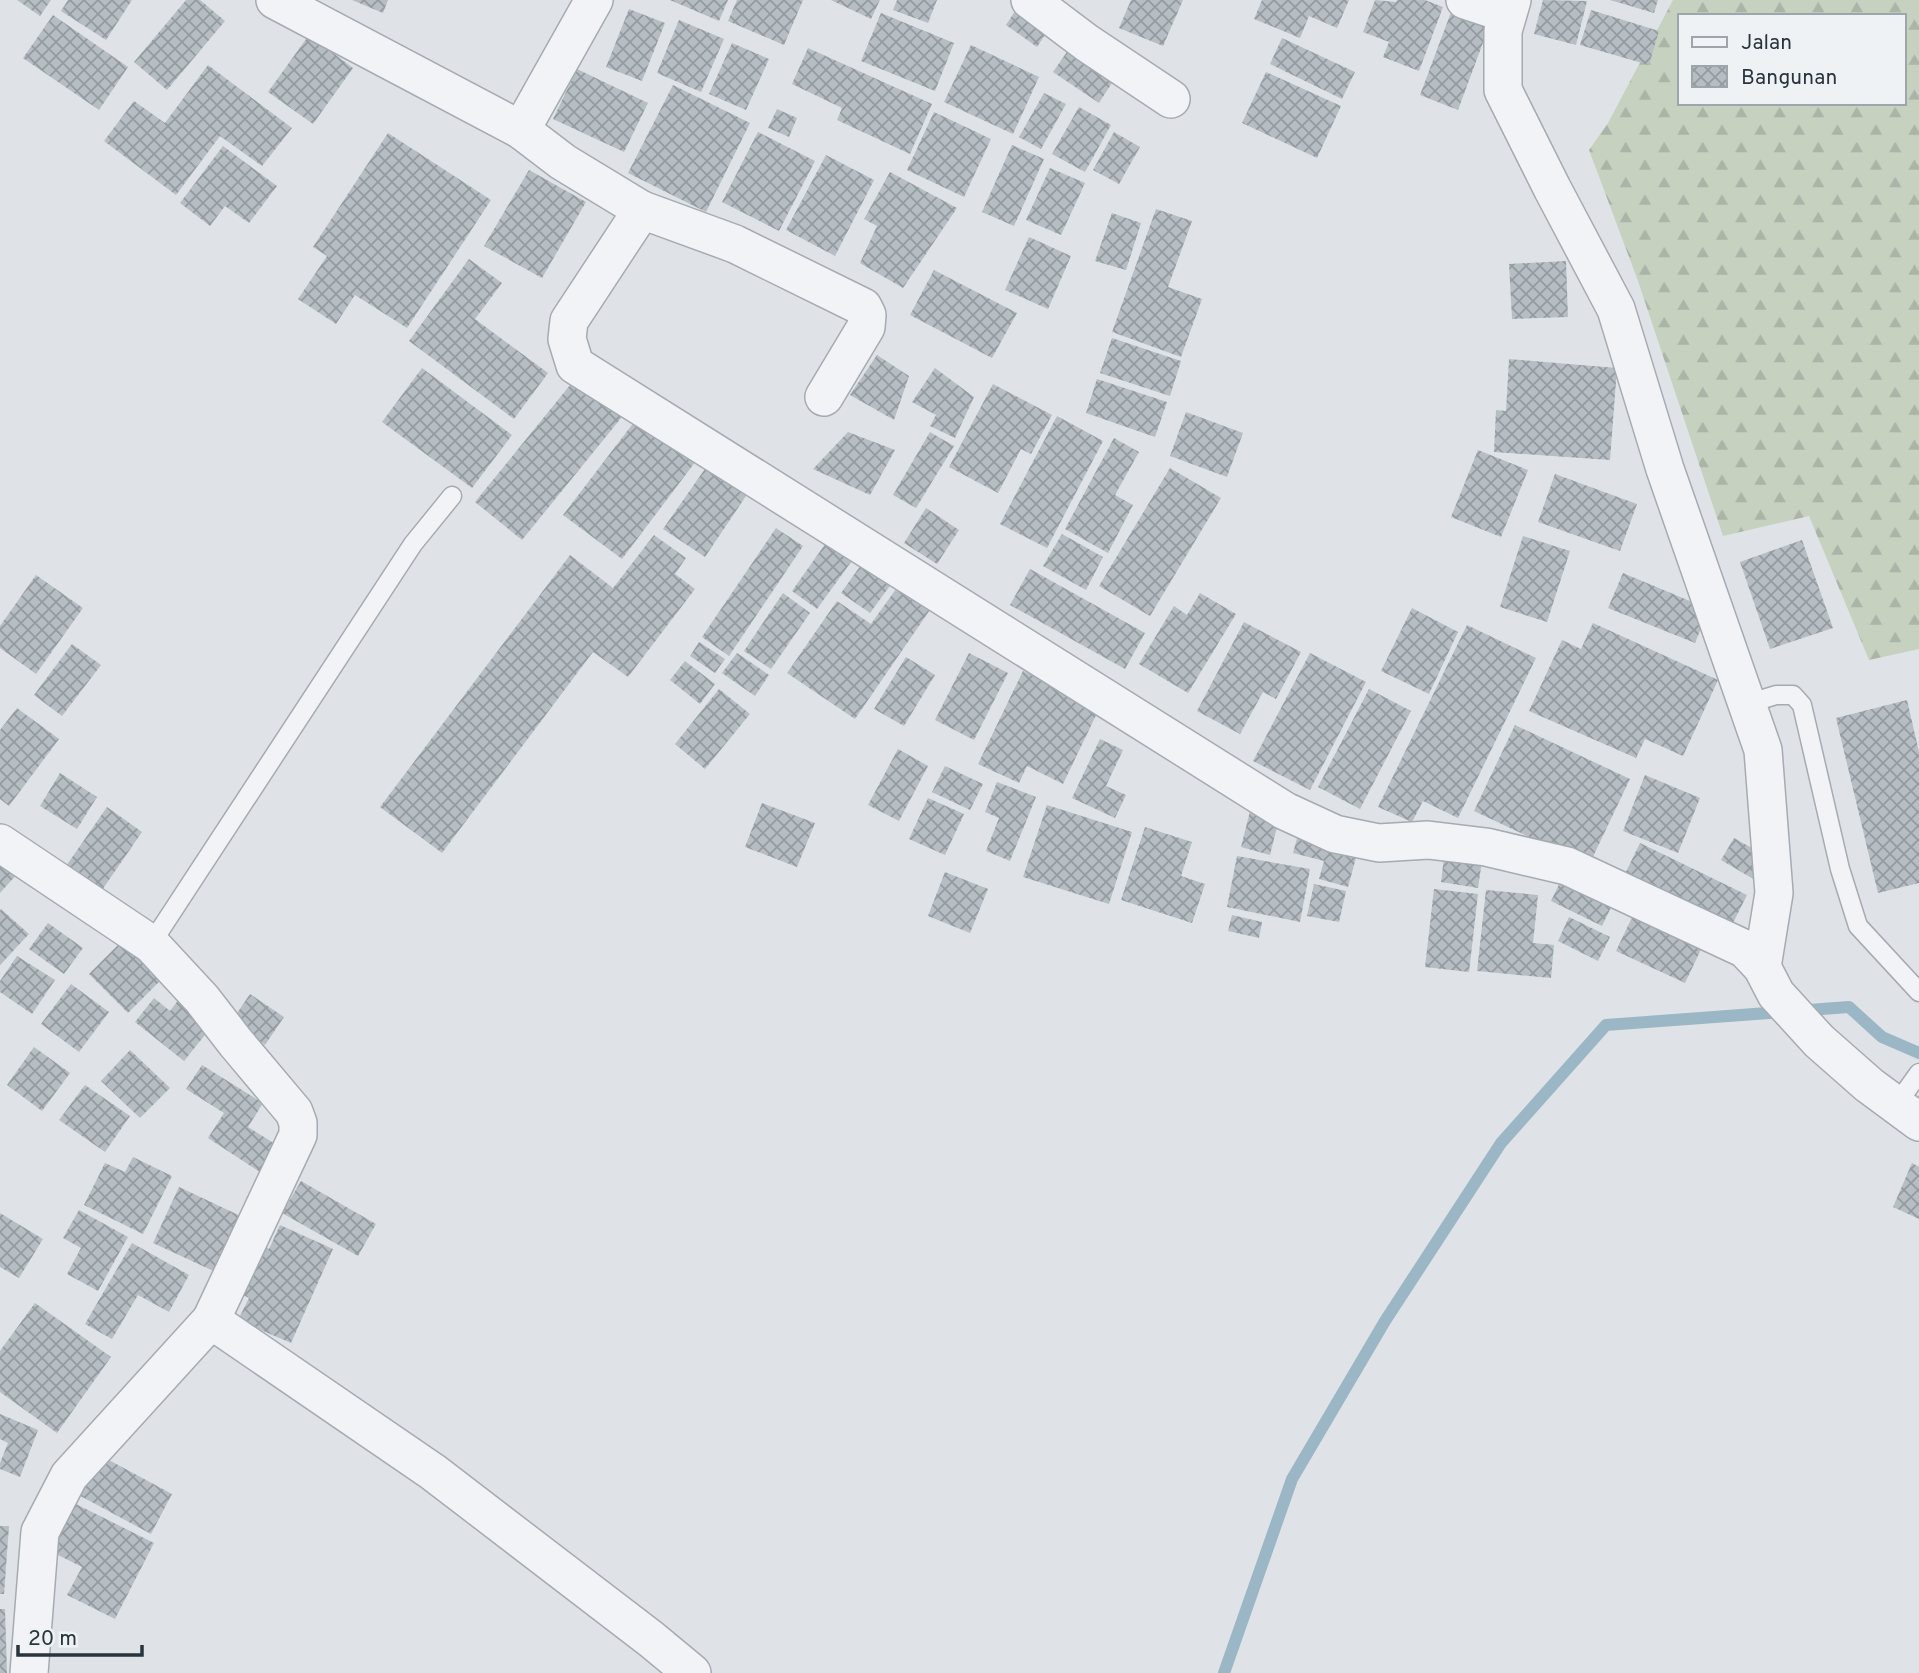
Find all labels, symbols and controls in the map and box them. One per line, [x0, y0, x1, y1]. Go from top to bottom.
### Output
legend [1678, 14, 1905, 105]
text: Jalan [1741, 30, 1792, 57]
text: Bangunan [1741, 65, 1837, 92]
scale bar [18, 1614, 142, 1658]
text: 20 m [28, 1626, 77, 1653]

